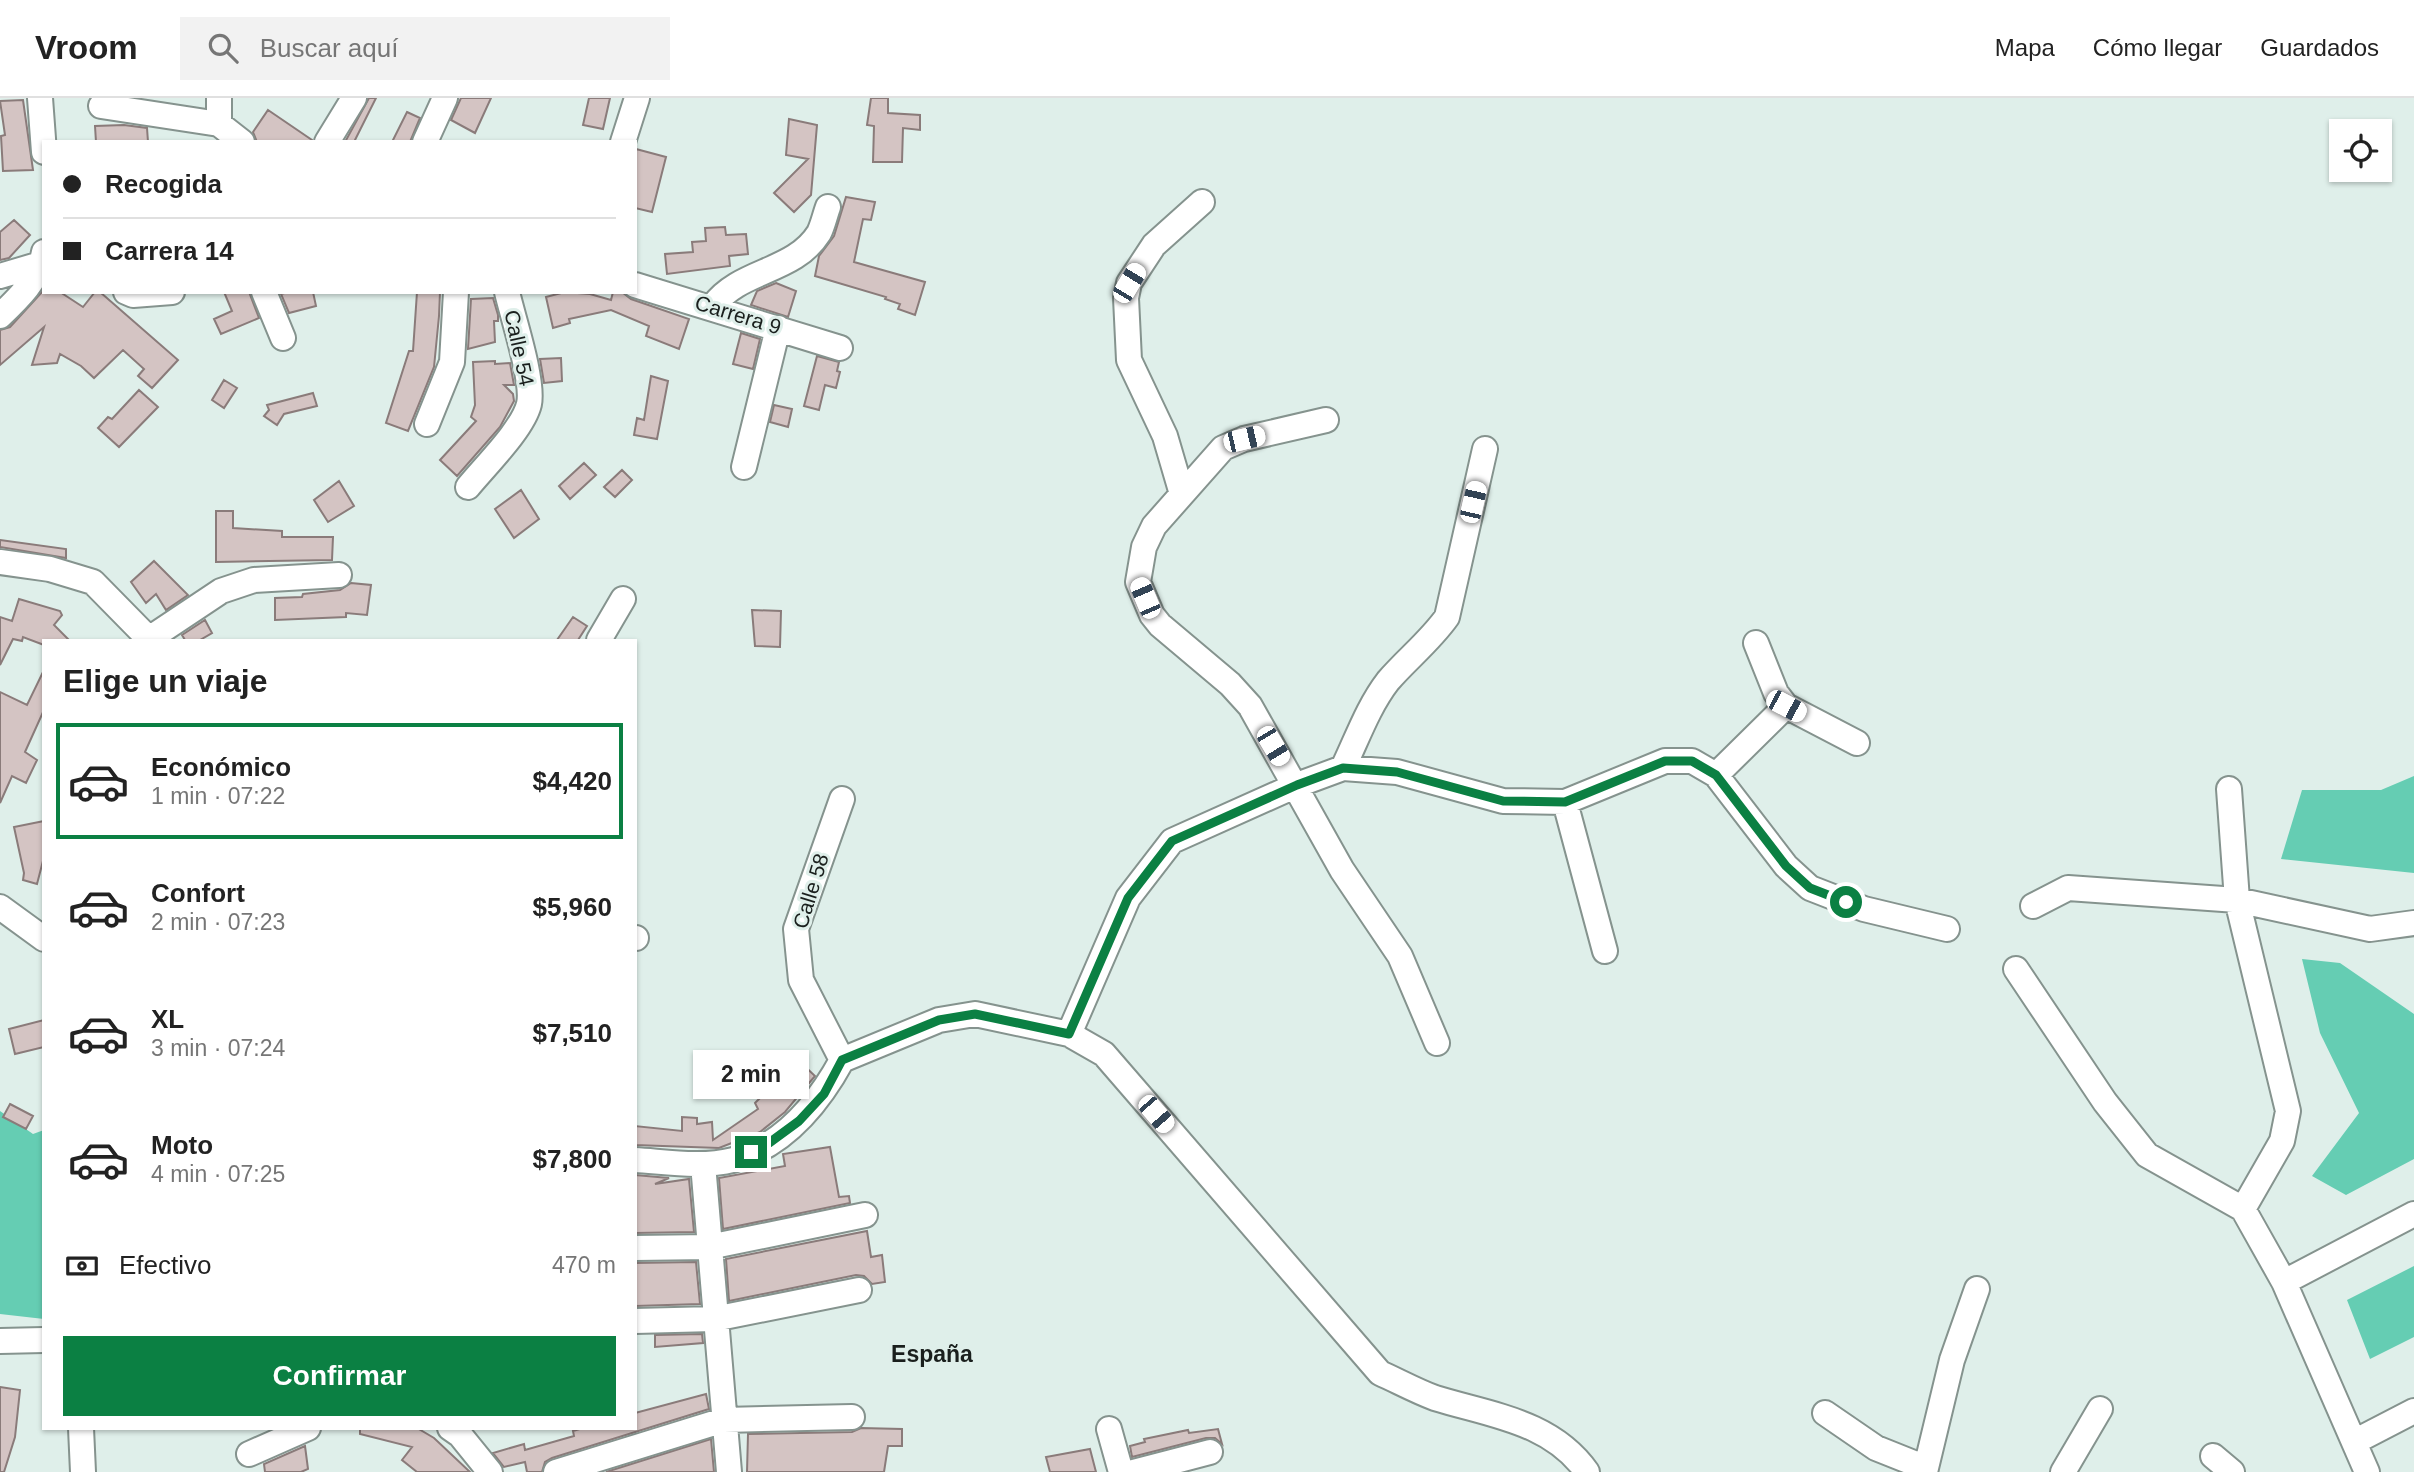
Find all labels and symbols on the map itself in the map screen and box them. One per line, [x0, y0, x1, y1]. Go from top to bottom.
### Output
car [1110, 260, 1149, 306]
street label: Carrera 9 [692, 291, 784, 338]
street label: Calle 54 [500, 308, 539, 388]
car [1222, 424, 1267, 454]
car [1459, 479, 1488, 525]
car [1128, 575, 1163, 621]
car [1763, 687, 1810, 725]
car [1254, 723, 1293, 769]
street label: Calle 58 [788, 851, 833, 931]
route start [1830, 886, 1862, 918]
callout: 2 min [693, 1051, 809, 1100]
car [1135, 1091, 1178, 1137]
route end [735, 1136, 767, 1168]
district label: España [891, 1341, 973, 1367]

